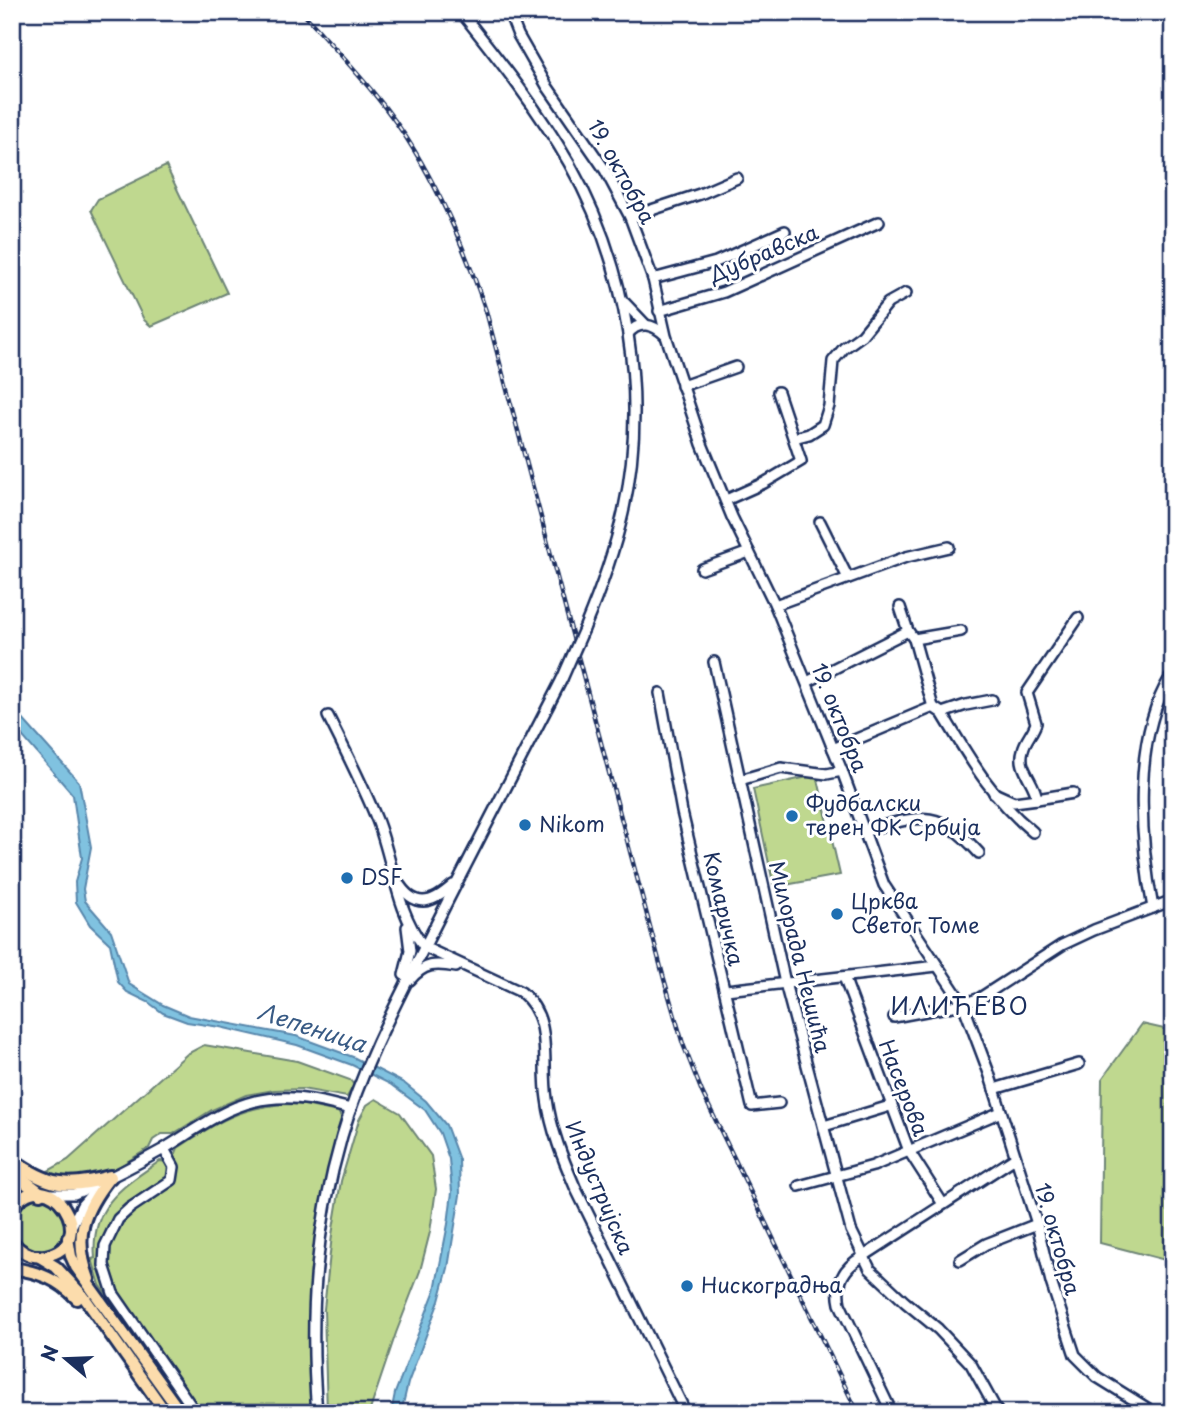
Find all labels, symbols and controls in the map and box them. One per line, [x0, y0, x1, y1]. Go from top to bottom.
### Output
street label: 19. октобра [581, 113, 665, 229]
street label: Дубравска [703, 215, 823, 290]
street label: 19. октобра [804, 658, 877, 777]
place label: Фудбалски терен ФК Србија [806, 786, 981, 842]
place label: Nikom [539, 807, 605, 839]
marker: Фудбалски терен ФК Србија [784, 808, 800, 824]
marker: Nikom [517, 817, 533, 833]
street label: Комаричка [696, 848, 754, 969]
street label: Милорада Нешића [762, 857, 840, 1057]
place label: DSF [361, 860, 402, 892]
marker: DSF [339, 870, 355, 886]
place label: Црква Светог Томе [851, 884, 980, 940]
marker: Црква Светог Томе [829, 906, 845, 922]
district label: ИЛИЋЕВО [890, 987, 1030, 1023]
water label: Лепеница [254, 993, 372, 1061]
street label: Насерова [872, 1034, 938, 1140]
street label: Индустријска [558, 1115, 643, 1259]
street label: 19. октобра [1028, 1178, 1090, 1298]
place label: Нискоградња [701, 1268, 842, 1300]
marker: Нискоградња [679, 1278, 695, 1294]
north arrow [32, 1324, 102, 1394]
text: N [33, 1341, 65, 1365]

